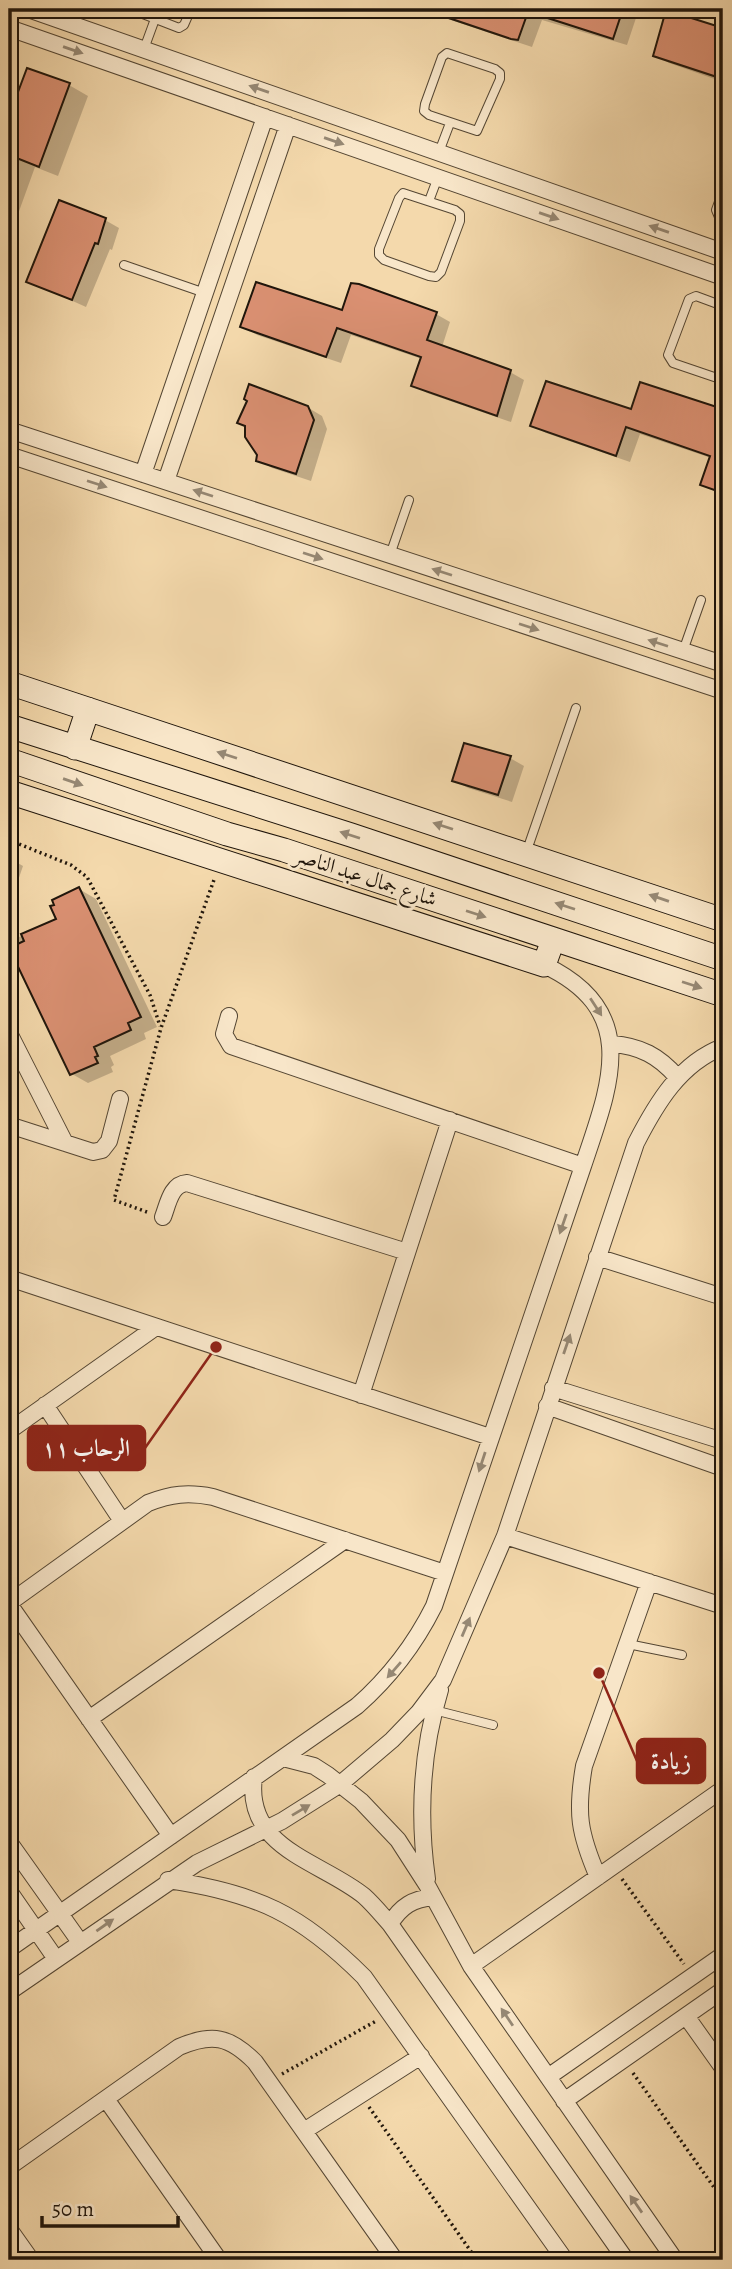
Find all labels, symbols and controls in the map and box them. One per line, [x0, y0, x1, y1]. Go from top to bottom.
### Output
one-way arrow [63, 45, 84, 56]
one-way arrow [248, 83, 269, 94]
one-way arrow [324, 136, 345, 147]
one-way arrow [539, 211, 560, 222]
one-way arrow [648, 223, 669, 234]
one-way arrow [86, 480, 107, 490]
one-way arrow [192, 488, 213, 498]
one-way arrow [302, 551, 323, 562]
one-way arrow [432, 566, 453, 577]
one-way arrow [518, 622, 539, 633]
one-way arrow [648, 637, 669, 648]
one-way arrow [216, 749, 237, 760]
one-way arrow [63, 777, 84, 787]
one-way arrow [432, 820, 453, 831]
one-way arrow [339, 829, 360, 839]
street label: شارع جمال عبد الناصر [288, 840, 441, 917]
one-way arrow [648, 892, 669, 903]
one-way arrow [555, 900, 576, 911]
one-way arrow [465, 909, 486, 920]
one-way arrow [681, 980, 702, 991]
one-way arrow [589, 998, 603, 1016]
one-way arrow [557, 1213, 568, 1234]
one-way arrow [563, 1333, 573, 1354]
callout: الرحاب ١١ [28, 1426, 145, 1470]
text: الرحاب ١١ [42, 1433, 130, 1464]
one-way arrow [476, 1452, 487, 1473]
one-way arrow [460, 1616, 471, 1637]
one-way arrow [386, 1661, 402, 1679]
callout: زيادة [637, 1739, 705, 1783]
text: زيادة [651, 1746, 691, 1777]
one-way arrow [291, 1803, 310, 1816]
one-way arrow [96, 1918, 114, 1932]
one-way arrow [500, 2008, 514, 2026]
scale bar [42, 2185, 178, 2229]
text: 50 m [52, 2195, 94, 2223]
one-way arrow [629, 2195, 643, 2213]

